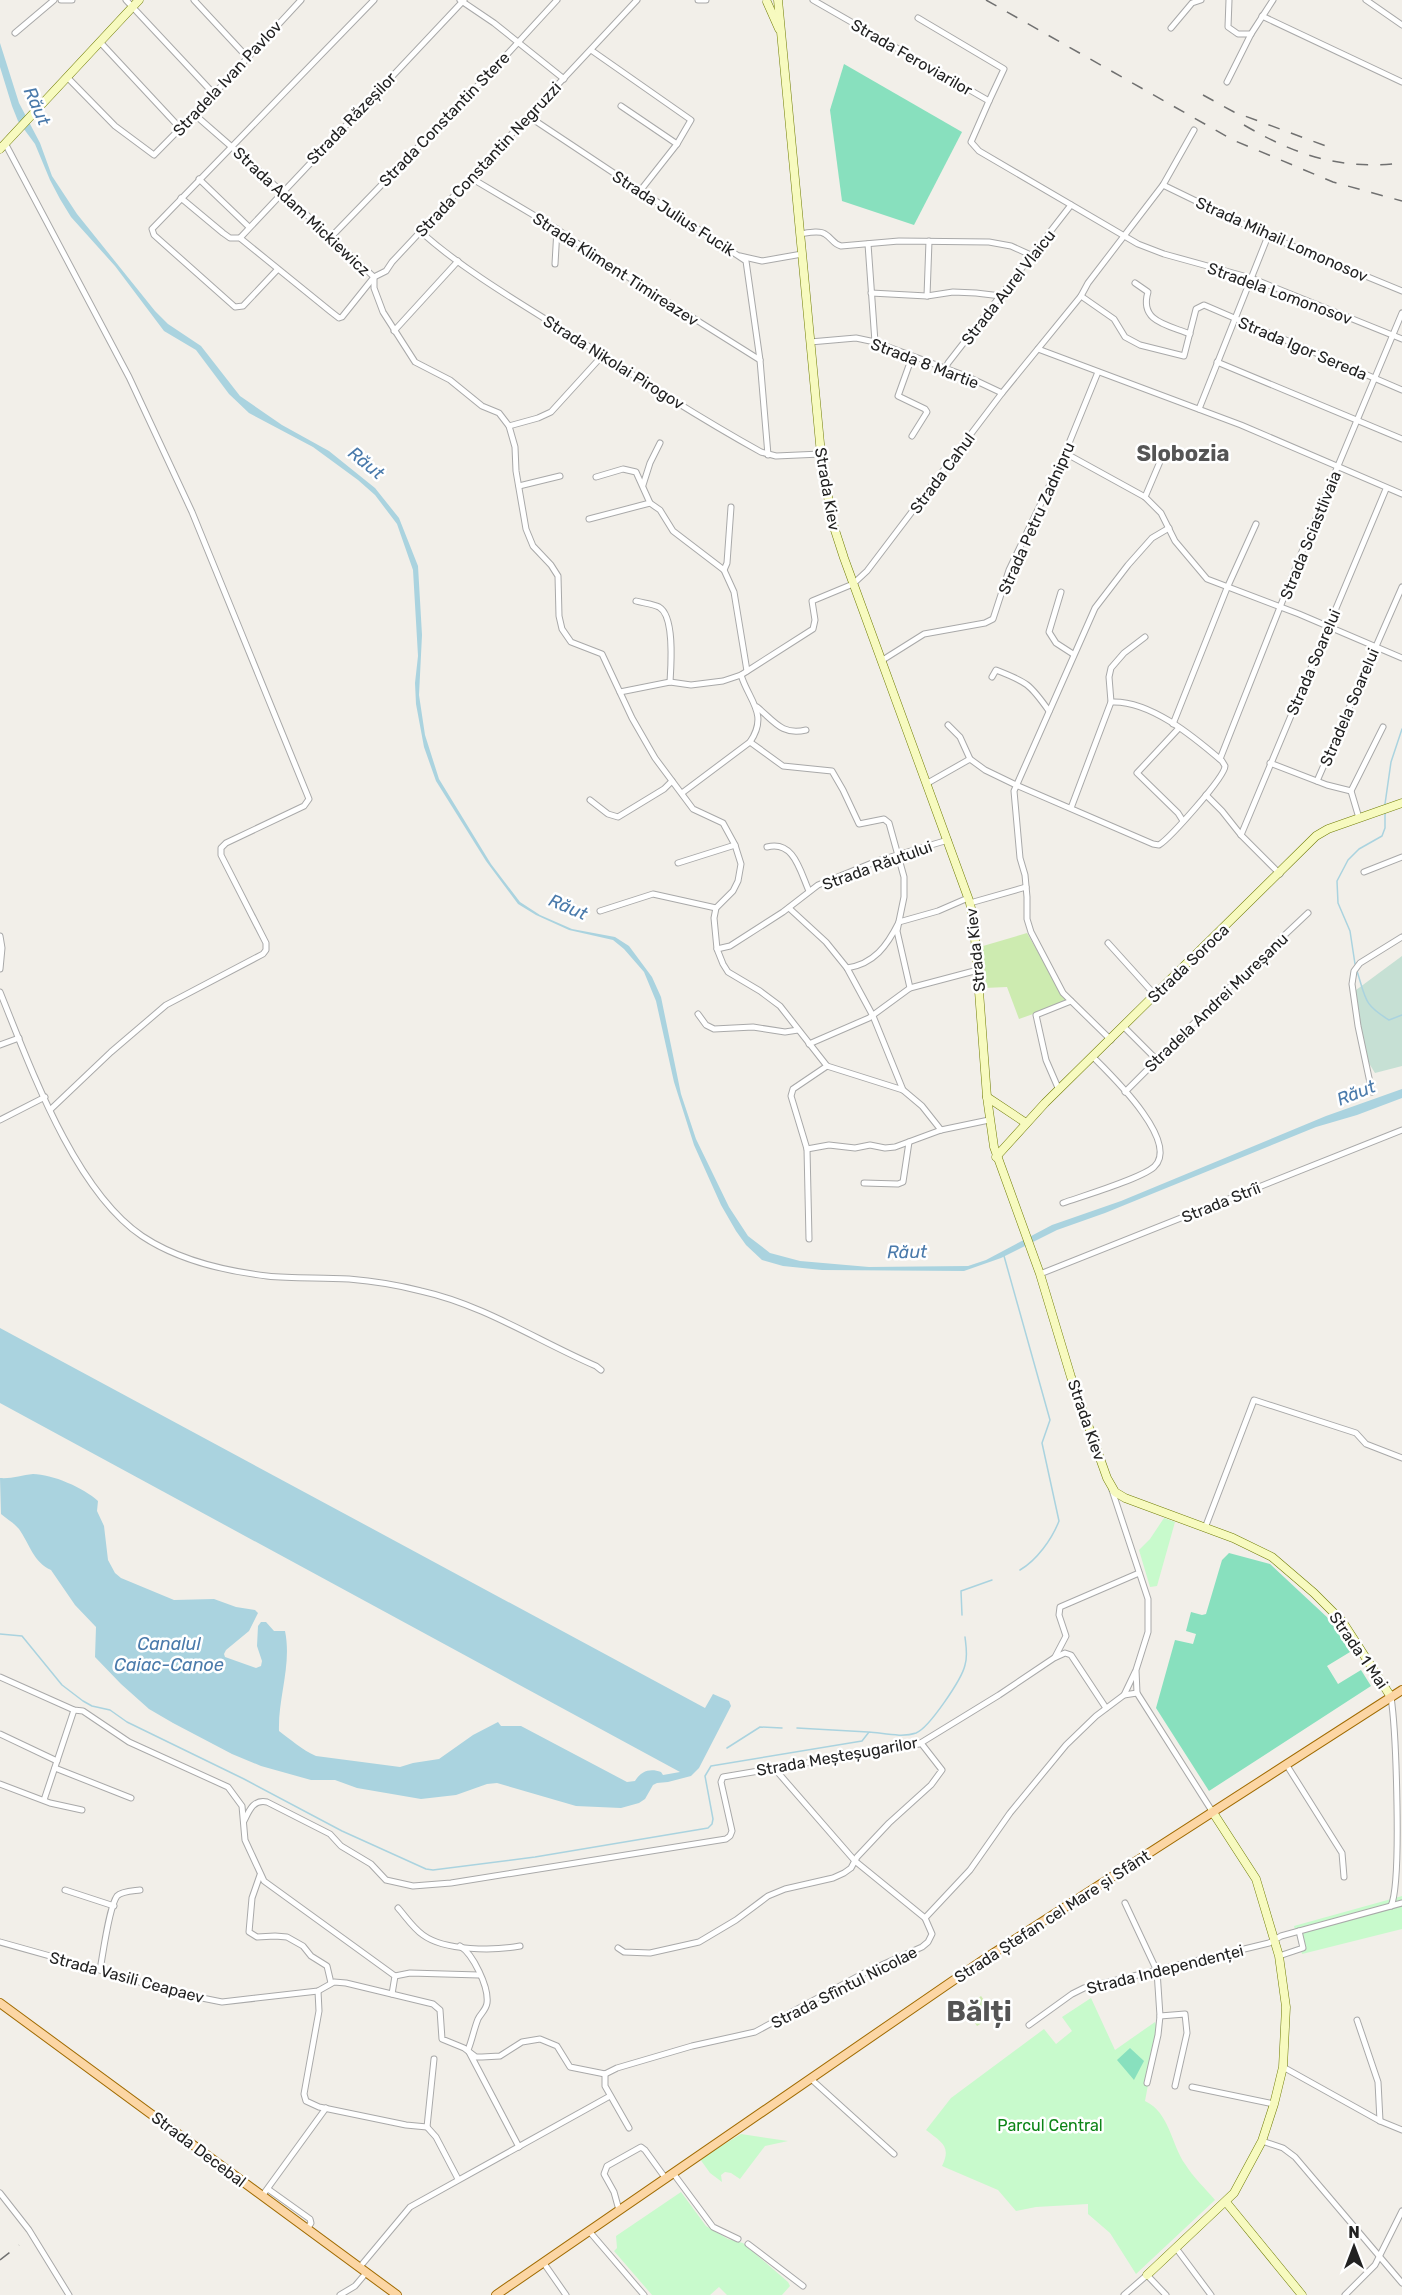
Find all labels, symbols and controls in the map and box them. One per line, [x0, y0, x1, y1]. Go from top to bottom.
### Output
street label: Strada Feroviarilor [848, 15, 976, 100]
street label: Stradela Ivan Pavlov [169, 17, 286, 140]
street label: Strada Constantin Stere [375, 48, 514, 190]
street label: Strada Răzeșilor [303, 68, 400, 168]
street label: Strada Constantin Negruzzi [412, 78, 565, 241]
water label: Răut [19, 83, 56, 130]
street label: Strada Adam Mickiewicz [229, 143, 374, 280]
street label: Strada Julius Fucik [609, 167, 739, 261]
street label: Strada Mihail Lomonosov [1193, 193, 1371, 286]
street label: Strada Kliment Timireazev [529, 209, 702, 330]
street label: Strada Aurel Vlaicu [958, 226, 1059, 349]
street label: Stradela Lomonosov [1205, 258, 1355, 328]
street label: Strada Nikolai Pirogov [540, 311, 688, 414]
street label: Strada Igor Sereda [1236, 313, 1370, 384]
street label: Strada 8 Martie [868, 334, 982, 393]
street label: Strada Cahul [906, 429, 979, 517]
street label: Strada Petru Zadnipru [994, 439, 1079, 597]
district label: Slobozia [1137, 440, 1229, 467]
water label: Răut [343, 442, 389, 485]
street label: Strada Kiev [811, 446, 844, 532]
street label: Strada Sciastlivaia [1276, 468, 1345, 602]
street label: Strada Soarelui [1283, 606, 1344, 718]
street label: Stradela Soarelui [1316, 645, 1383, 769]
street label: Strada Răutului [820, 837, 935, 894]
water label: Răut [545, 889, 592, 925]
street label: Strada Kiev [962, 907, 989, 993]
street label: Strada Soroca [1144, 920, 1233, 1007]
street label: Stradela Andrei Mureșanu [1141, 929, 1292, 1076]
water label: Răut [1333, 1075, 1380, 1111]
street label: Strada Strîi [1179, 1178, 1263, 1227]
water label: Răut [887, 1241, 928, 1263]
street label: Strada Kiev [1064, 1377, 1109, 1463]
street label: Strada 1 Mai [1325, 1608, 1392, 1692]
water label: Canalul Caiac-Canoe [114, 1633, 224, 1676]
street label: Strada Meșteșugarilor [755, 1733, 919, 1780]
street label: Strada Ștefan cel Mare și Sfânt [951, 1846, 1154, 1987]
street label: Strada Independenței [1085, 1941, 1246, 1998]
street label: Strada Sfîntul Nicolae [768, 1942, 920, 2033]
street label: Strada Vasili Ceapaev [47, 1948, 206, 2007]
district label: Bălți [946, 1995, 1012, 2028]
street label: Strada Decebal [148, 2108, 250, 2191]
park label: Parcul Central [997, 2116, 1103, 2135]
north arrow [1324, 2217, 1384, 2277]
text: N [1348, 2223, 1360, 2242]

